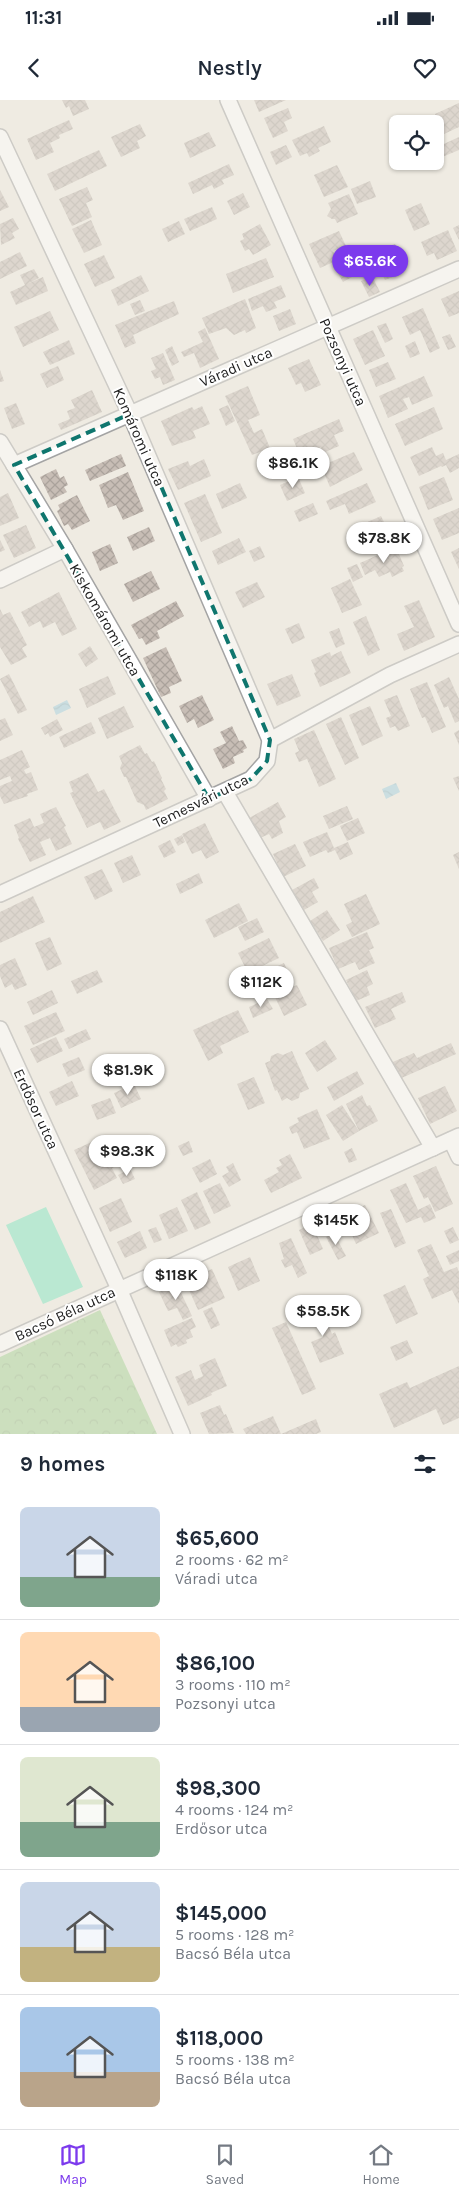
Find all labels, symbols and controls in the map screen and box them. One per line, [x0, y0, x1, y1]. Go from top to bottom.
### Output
text: 11:31 [25, 7, 62, 29]
icon: back [20, 54, 48, 82]
icon: heart [411, 54, 439, 82]
text: Nestly [197, 55, 262, 81]
map controls [389, 115, 444, 170]
button: locate [389, 115, 444, 170]
pin: $65.6K [329, 244, 411, 287]
text: $65.6K [343, 251, 397, 270]
street label: Pozsonyi utca [316, 315, 370, 409]
street label: Váradi utca [197, 343, 275, 391]
street label: Komáromi utca [109, 385, 169, 489]
pin: $86.1K [252, 446, 334, 489]
text: $86.1K [268, 453, 318, 472]
pin: $78.8K [343, 522, 425, 564]
text: $78.8K [357, 528, 411, 547]
street label: Kiskomáromi utca [66, 561, 144, 679]
street label: Temesvári utca [150, 770, 252, 832]
pin: $112K [226, 966, 296, 1008]
text: $112K [240, 972, 282, 991]
pin: $81.9K [87, 1054, 169, 1096]
text: $81.9K [103, 1060, 153, 1079]
street label: Erdősor utca [10, 1066, 62, 1152]
pin: $98.3K [86, 1134, 168, 1177]
text: $98.3K [100, 1141, 154, 1160]
pin: $145K [301, 1204, 371, 1246]
text: $145K [313, 1210, 359, 1229]
pin: $118K [141, 1258, 211, 1301]
text: $118K [154, 1265, 198, 1284]
street label: Bacsó Béla utca [12, 1283, 118, 1345]
pin: $58.5K [282, 1294, 364, 1337]
text: $58.5K [296, 1301, 350, 1320]
icon: filters [411, 1450, 439, 1478]
text: 9 homes [20, 1452, 105, 1476]
text: $65,600 [175, 1526, 259, 1550]
icon: home [60, 1527, 120, 1587]
text: 2 rooms · 62 m² [175, 1550, 289, 1569]
text: Váradi utca [175, 1569, 258, 1588]
text: $86,100 [175, 1651, 255, 1675]
icon: home [60, 1652, 120, 1712]
text: 3 rooms · 110 m² [175, 1675, 291, 1694]
text: Pozsonyi utca [175, 1694, 276, 1713]
text: $98,300 [175, 1776, 261, 1800]
icon: home [60, 1777, 120, 1837]
text: 4 rooms · 124 m² [175, 1800, 294, 1819]
text: Erdősor utca [175, 1819, 268, 1838]
text: $145,000 [175, 1901, 267, 1925]
icon: home [60, 1902, 120, 1962]
text: 5 rooms · 128 m² [175, 1925, 295, 1944]
text: Bacsó Béla utca [175, 1944, 291, 1963]
text: $118,000 [175, 2026, 263, 2050]
icon: home [60, 2027, 120, 2087]
text: 5 rooms · 138 m² [175, 2050, 295, 2069]
text: Bacsó Béla utca [175, 2069, 291, 2088]
tab: Map [59, 2141, 87, 2188]
tab: Saved [205, 2141, 244, 2188]
tab: Home [363, 2141, 400, 2188]

